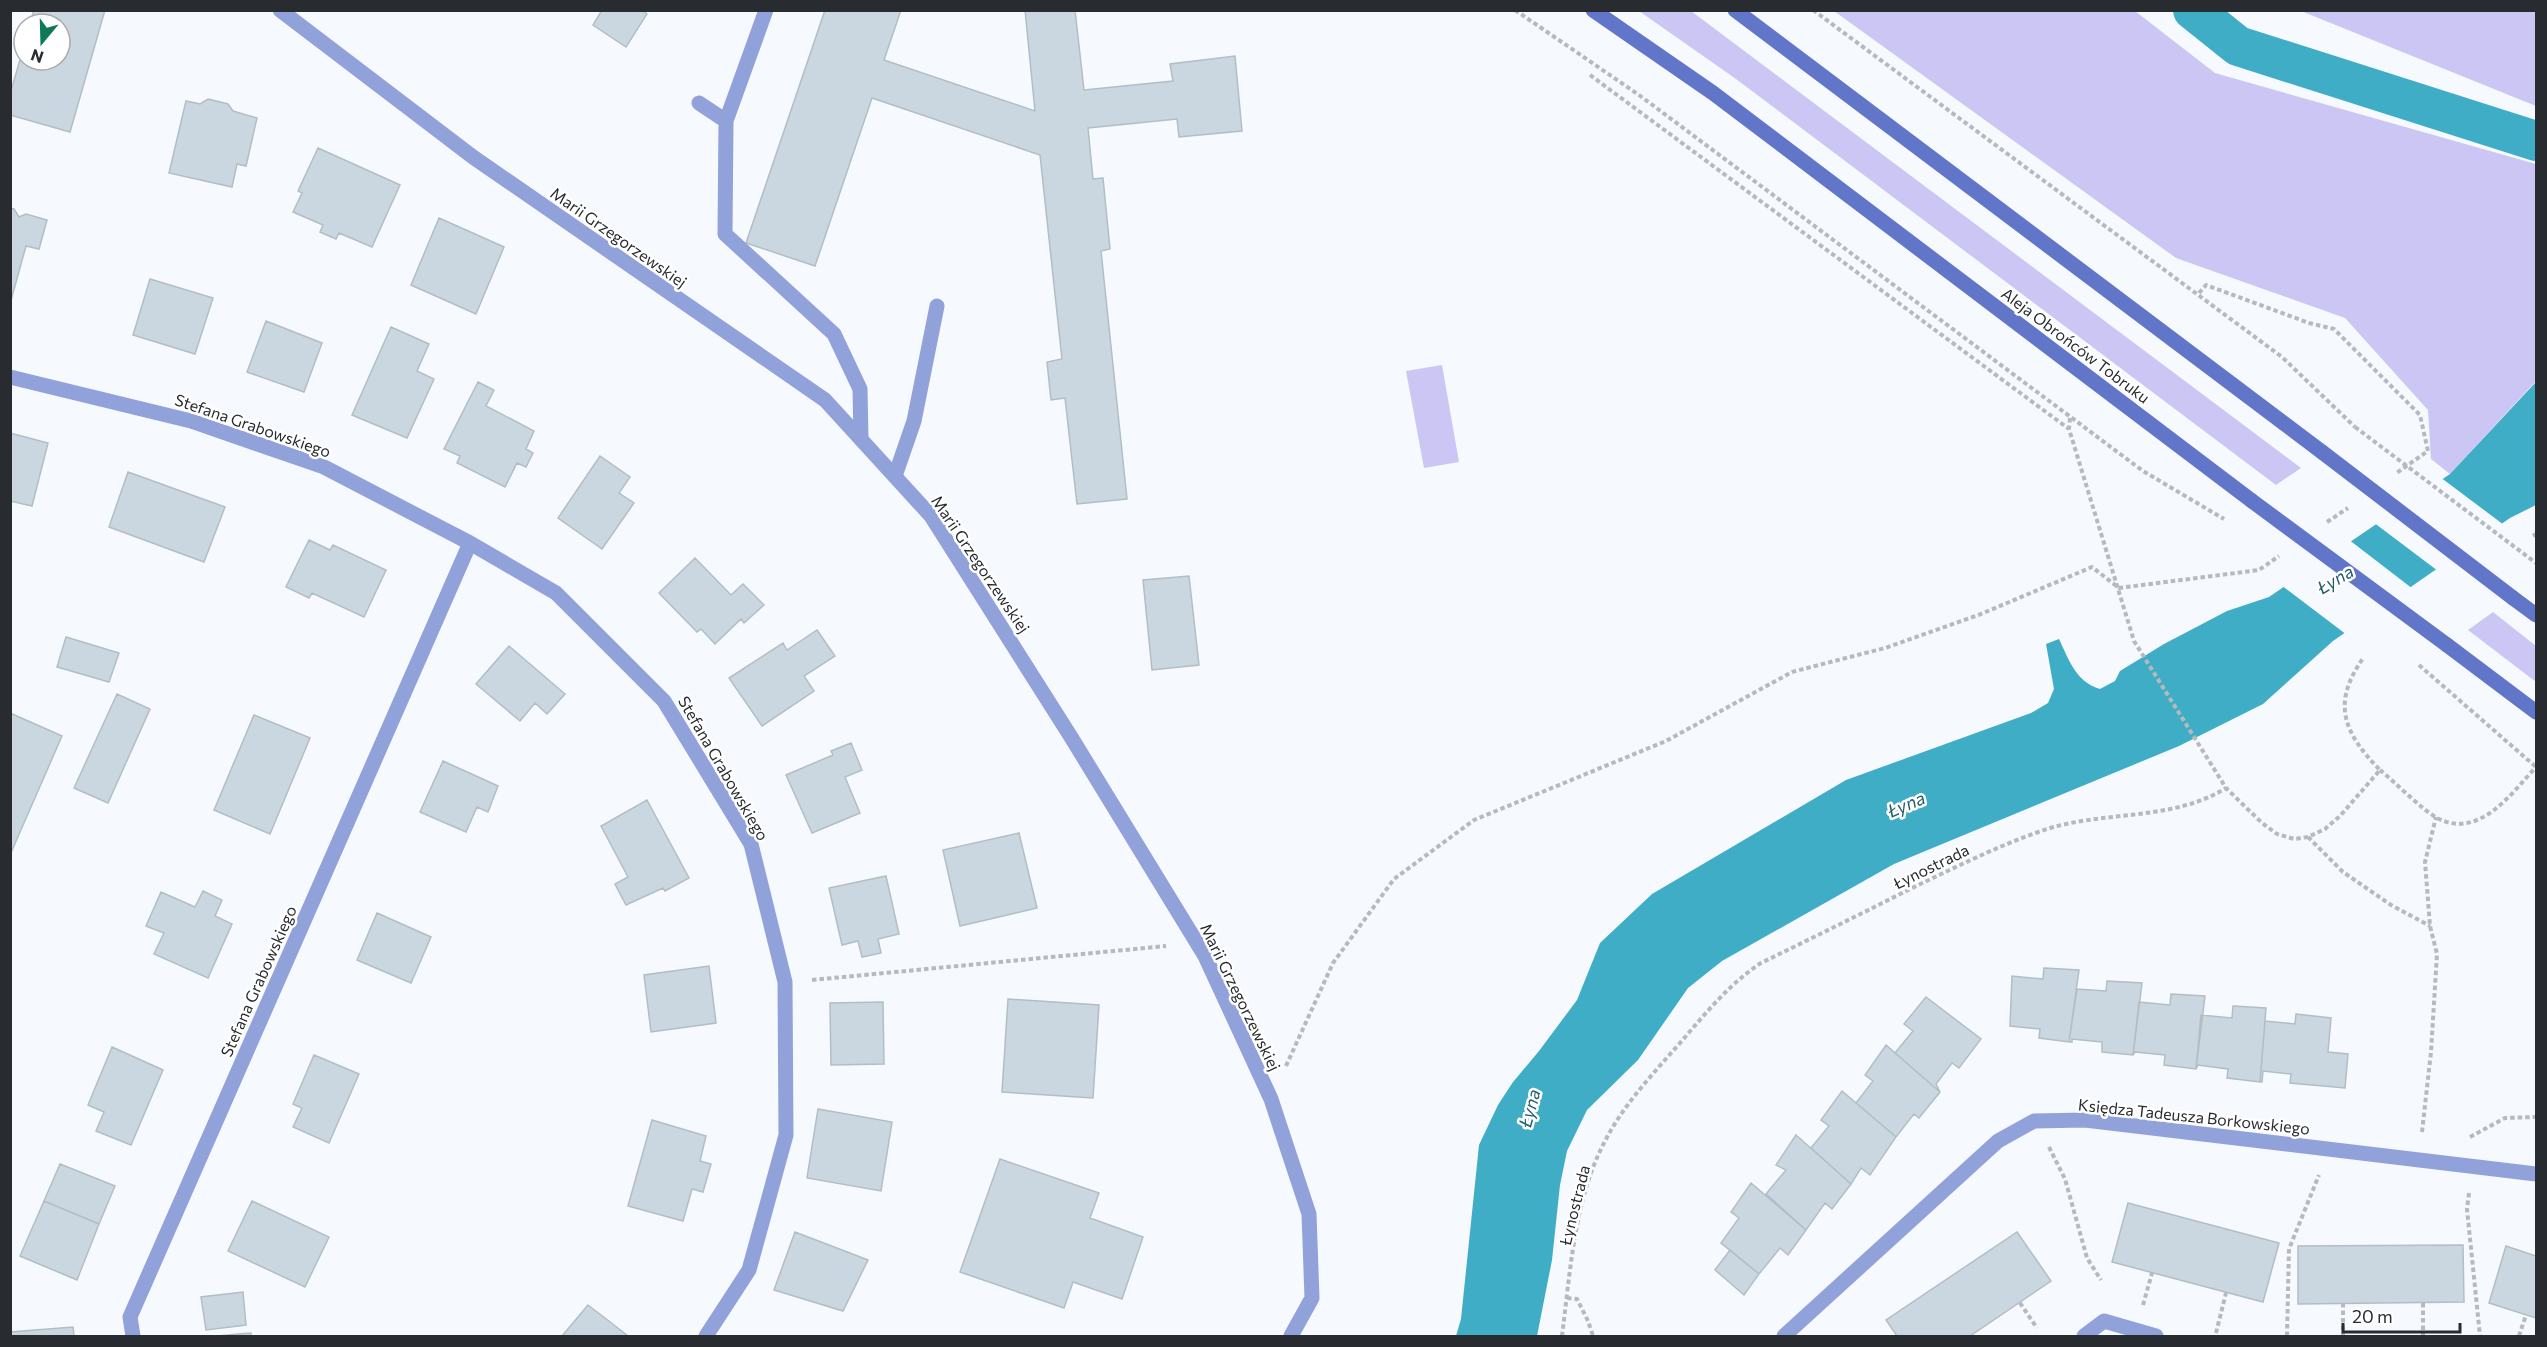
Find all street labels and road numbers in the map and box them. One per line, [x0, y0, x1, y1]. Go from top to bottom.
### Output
street label: Marii Grzegorzewskiej [547, 183, 691, 291]
street label: Aleja Obrońców Tobruku [1998, 283, 2154, 407]
street label: Stefana Grabowskiego [173, 389, 333, 461]
street label: Marii Grzegorzewskiej [928, 492, 1034, 636]
street label: Stefana Grabowskiego [675, 692, 773, 844]
street label: Łynostrada [1889, 840, 1972, 893]
street label: Stefana Grabowskiego [216, 902, 300, 1060]
street label: Marii Grzegorzewskiej [1197, 920, 1285, 1074]
street label: Księdza Tadeusza Borkowskiego [2077, 1094, 2311, 1138]
street label: Łynostrada [1555, 1163, 1593, 1248]

